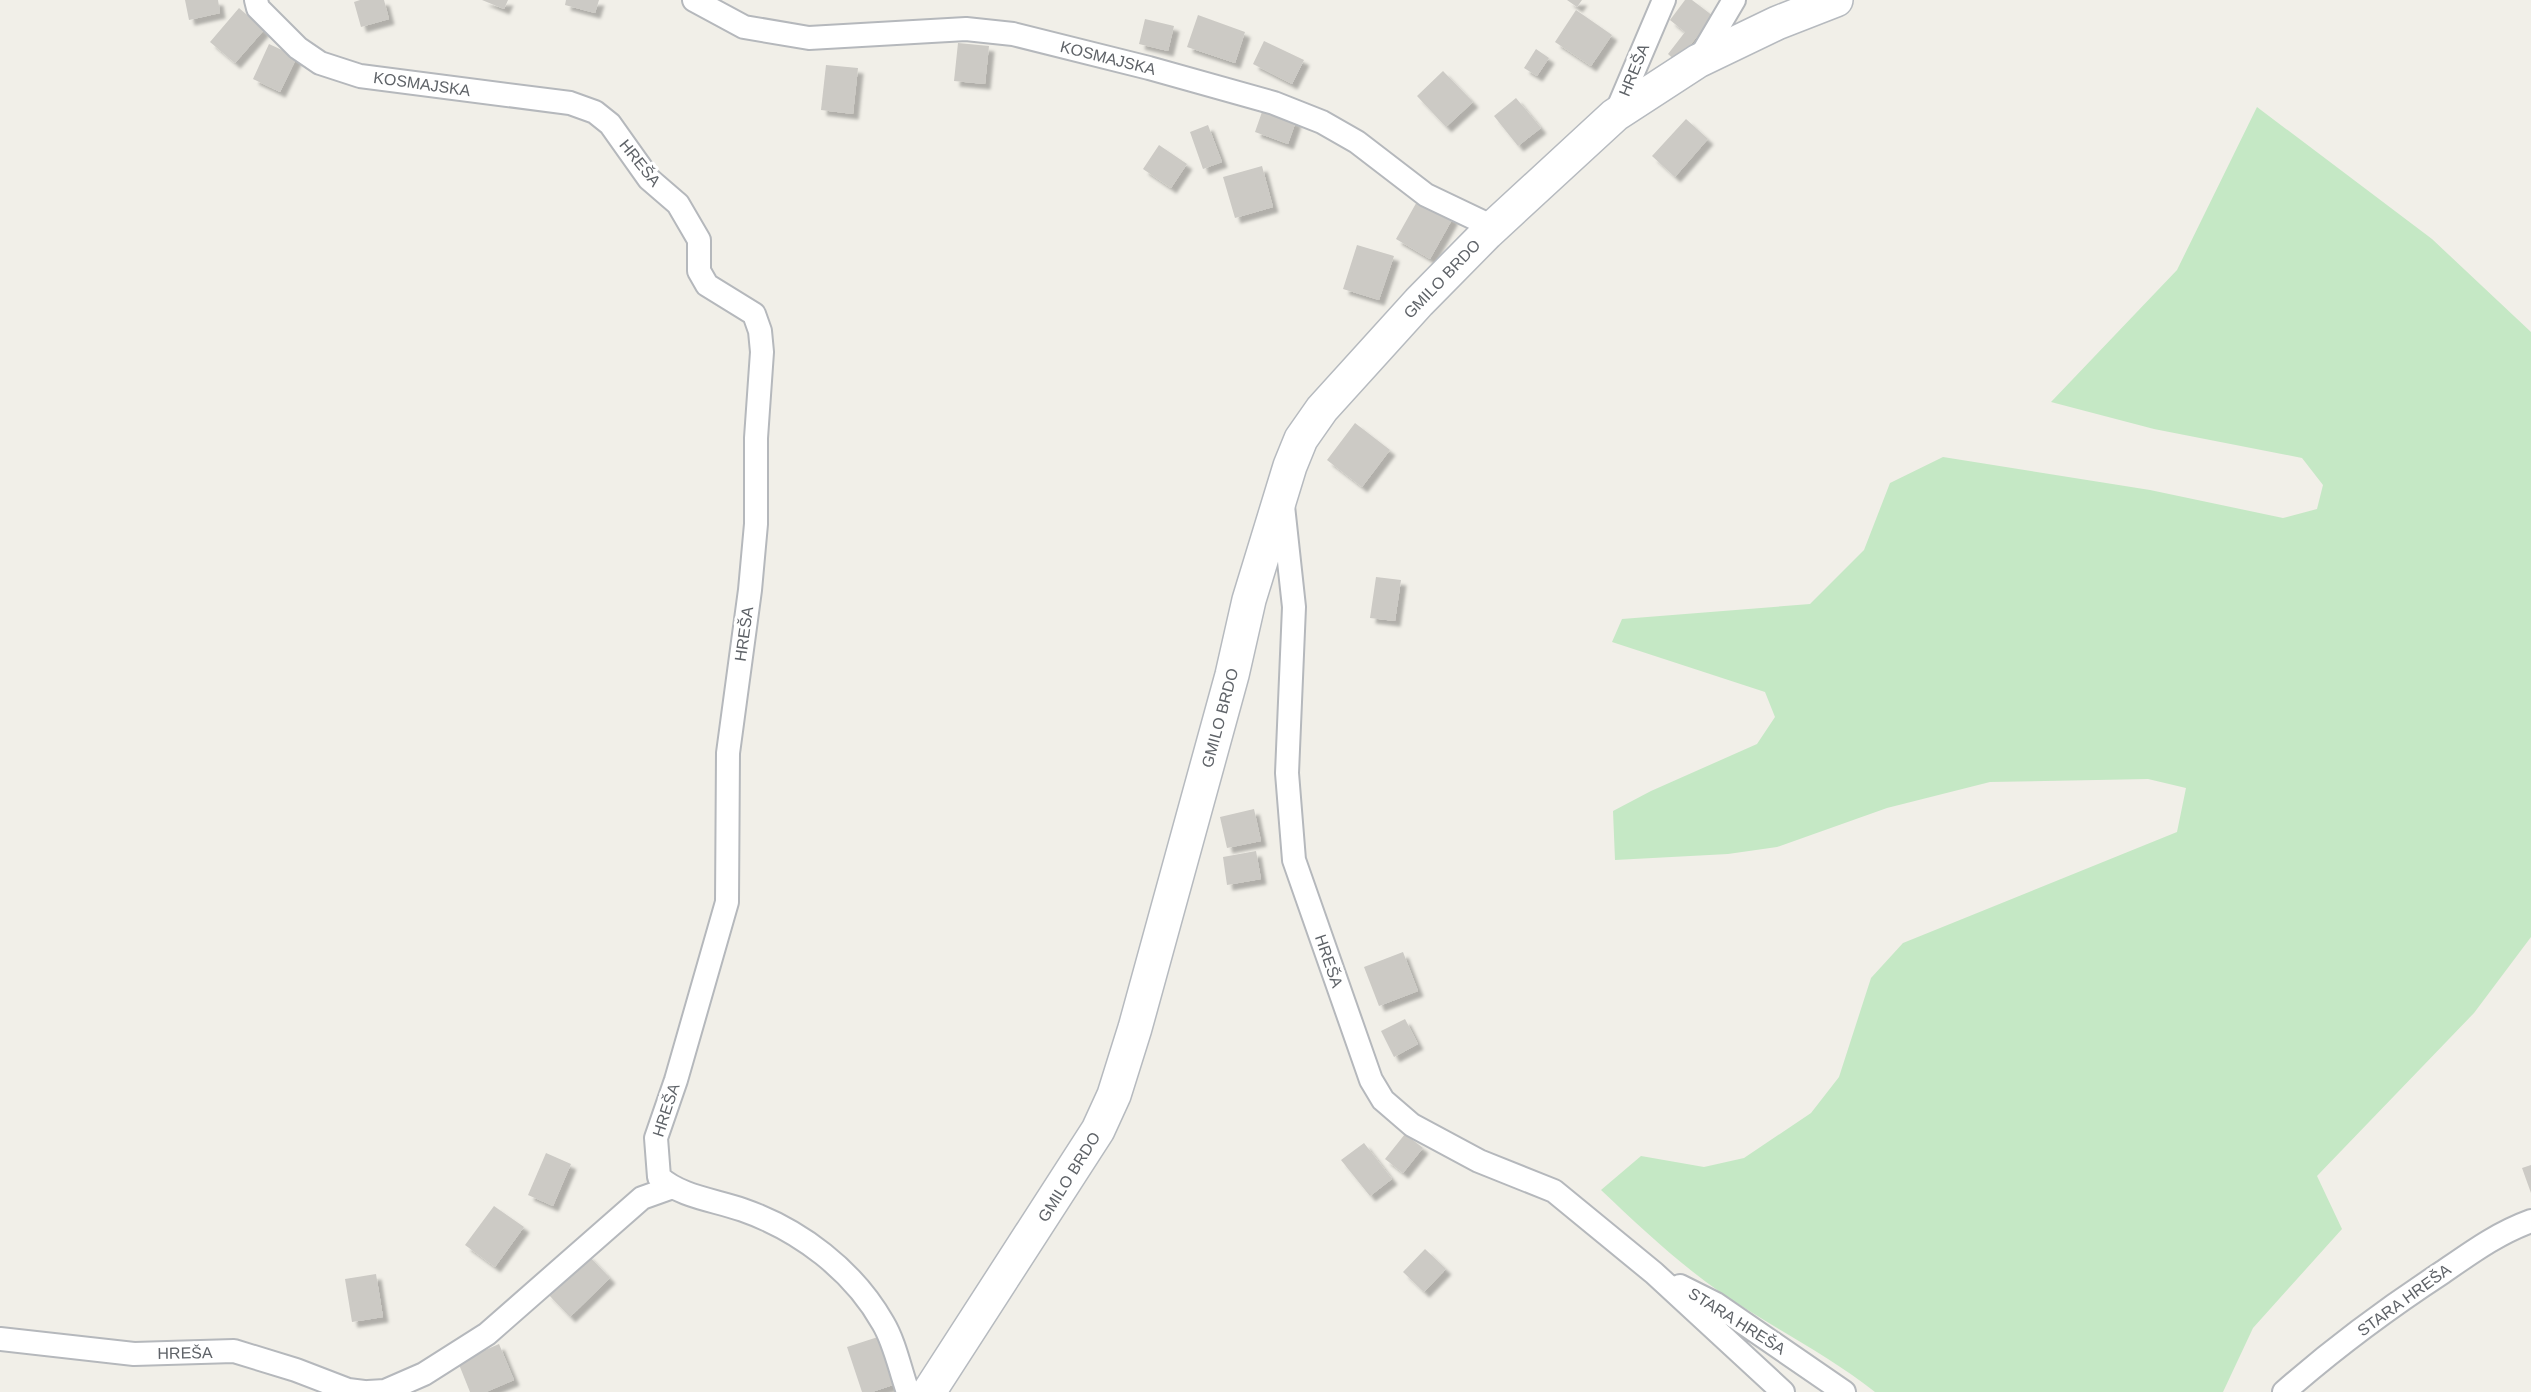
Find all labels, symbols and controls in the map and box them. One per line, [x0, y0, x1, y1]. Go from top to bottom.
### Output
street label: KOSMAJSKA [1058, 38, 1158, 78]
street label: HREŠA [1615, 41, 1652, 99]
street label: KOSMAJSKA [372, 69, 472, 99]
street label: HREŠA [616, 136, 665, 190]
street label: GMILO BRDO [1400, 236, 1484, 322]
street label: HREŠA [731, 605, 756, 662]
street label: GMILO BRDO [1199, 666, 1241, 770]
street label: HREŠA [1312, 932, 1347, 990]
street label: HREŠA [648, 1081, 683, 1139]
street label: GMILO BRDO [1035, 1129, 1103, 1225]
street label: STARA HREŠA [2354, 1260, 2454, 1339]
street label: STARA HREŠA [1685, 1284, 1789, 1358]
street label: HREŠA [157, 1343, 213, 1362]

